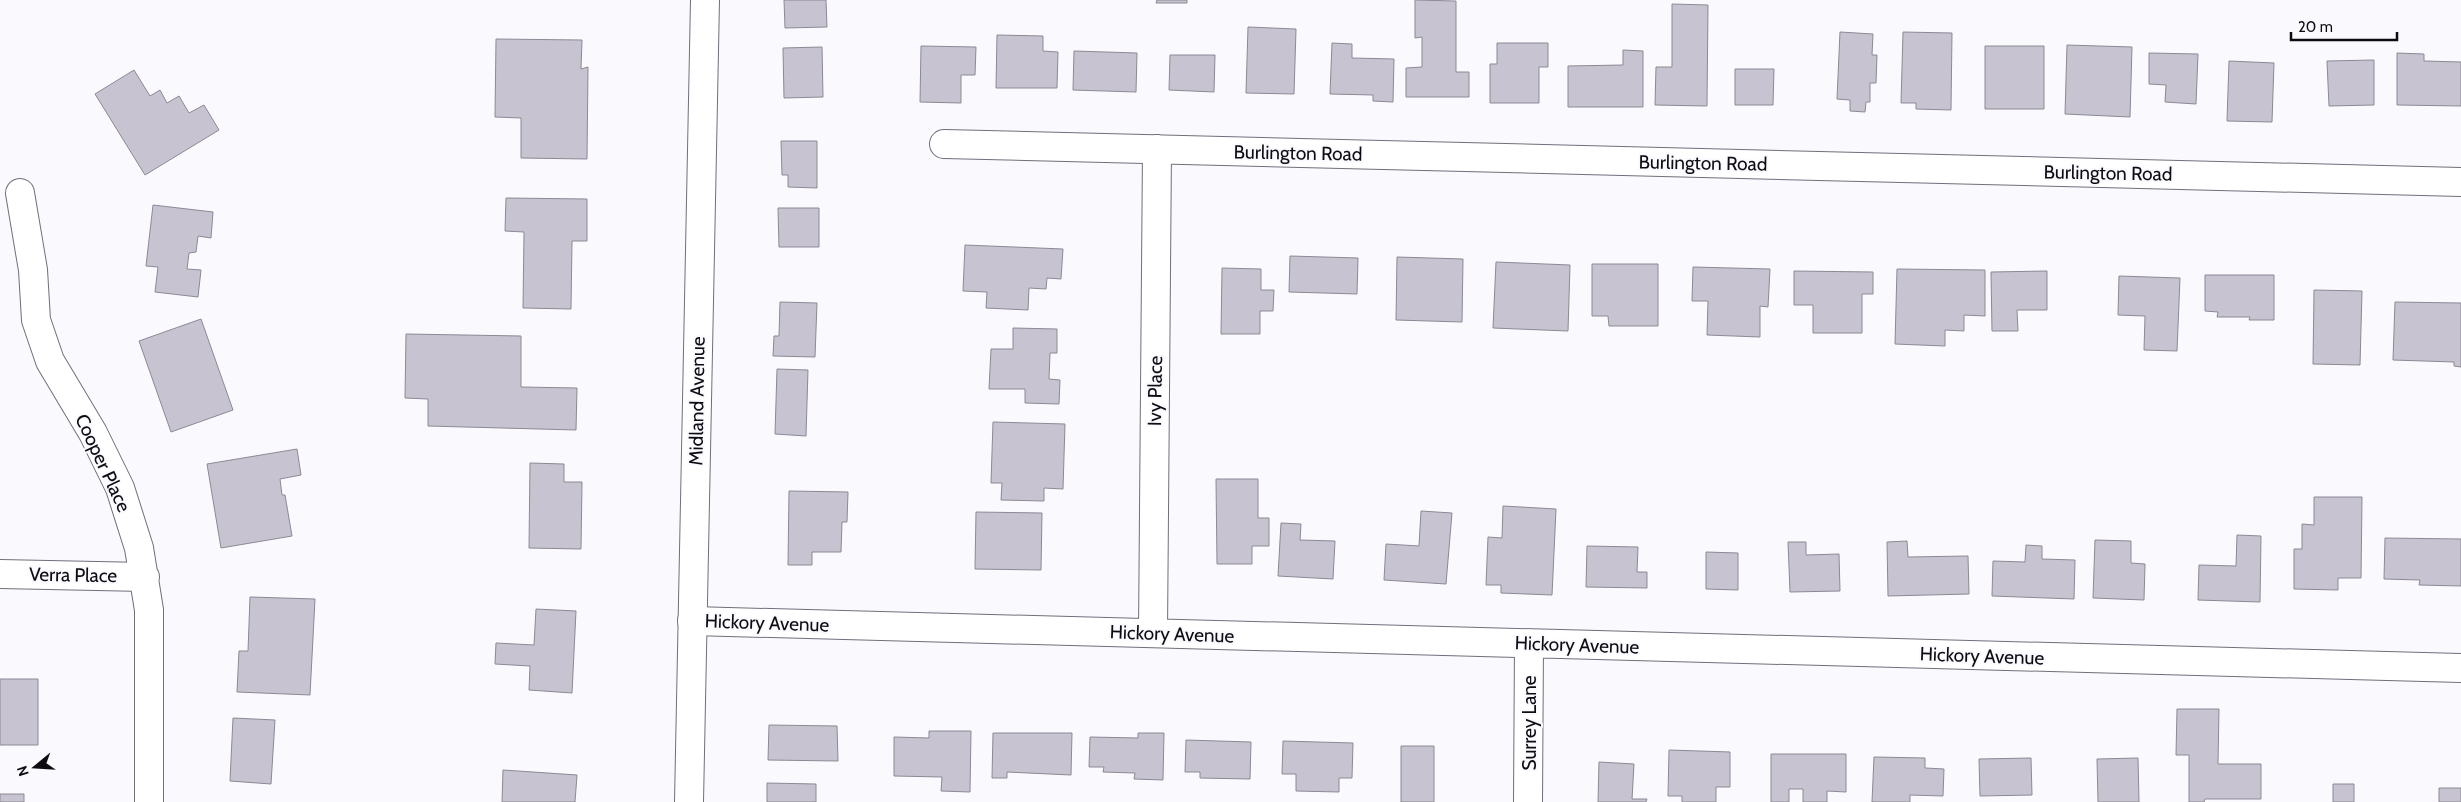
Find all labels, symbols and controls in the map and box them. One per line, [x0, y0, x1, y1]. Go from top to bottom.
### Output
scale bar [2291, 10, 2397, 42]
text: 20 m [2298, 18, 2333, 36]
street label: Burlington Road [1233, 140, 1363, 166]
street label: Burlington Road [1638, 150, 1768, 176]
street label: Burlington Road [2043, 160, 2173, 186]
street label: Midland Avenue [684, 336, 710, 466]
street label: Ivy Place [1143, 355, 1167, 426]
street label: Cooper Place [70, 410, 136, 516]
street label: Verra Place [29, 563, 117, 587]
street label: Hickory Avenue [704, 609, 830, 637]
street label: Hickory Avenue [1109, 620, 1235, 648]
street label: Hickory Avenue [1514, 631, 1640, 659]
street label: Hickory Avenue [1919, 642, 2045, 670]
street label: Surrey Lane [1518, 675, 1541, 771]
north arrow [10, 742, 60, 792]
text: N [13, 764, 33, 779]

